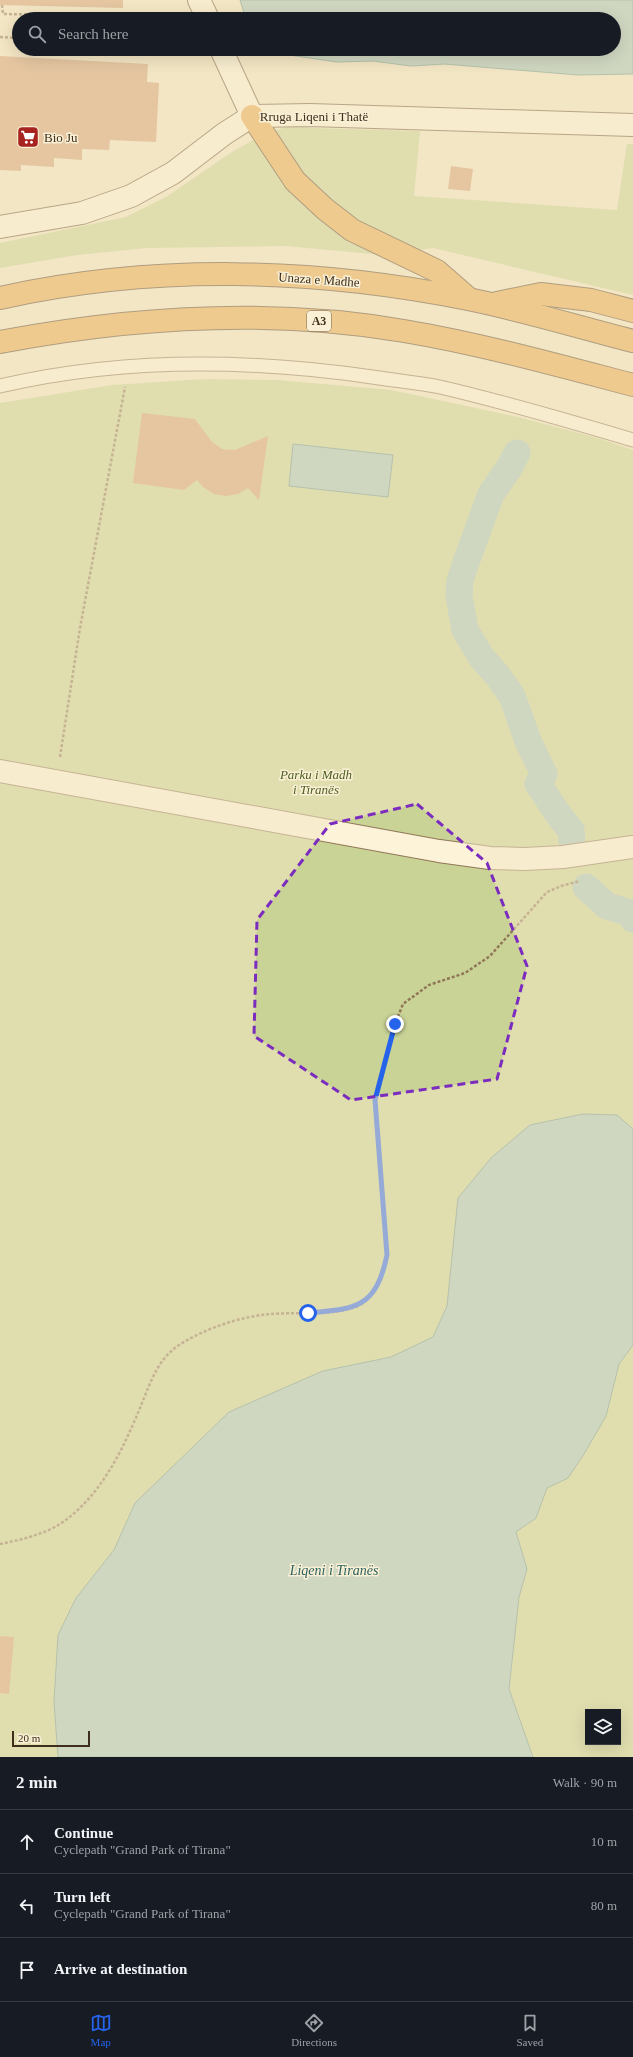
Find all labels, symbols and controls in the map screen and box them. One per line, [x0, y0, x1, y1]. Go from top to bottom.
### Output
search box [12, 12, 621, 56]
icon: search [26, 23, 48, 45]
text: Search here [58, 26, 128, 42]
street label: Rruga Liqeni i Thatë [260, 109, 368, 124]
supermarket icon: Bio Ju [15, 124, 41, 150]
place label: Bio Ju [44, 130, 78, 145]
street label: Unaza e Madhe [278, 269, 360, 290]
road number: A3 [307, 311, 331, 331]
park label: Parku i Madh i Tiranës [279, 767, 352, 797]
route end [386, 1015, 404, 1033]
route start [299, 1304, 317, 1322]
water label: Liqeni i Tiranës [289, 1563, 379, 1578]
map controls [585, 1709, 621, 1745]
button: layers [585, 1709, 621, 1745]
scale bar [12, 1729, 90, 1748]
text: 20 m [18, 1732, 40, 1744]
text: 2 min [16, 1773, 57, 1792]
text: Walk · 90 m [553, 1775, 617, 1790]
text: Continue [54, 1825, 113, 1841]
icon: ahead [16, 1831, 38, 1853]
text: 10 m [591, 1834, 617, 1849]
text: Cyclepath "Grand Park of Tirana" [54, 1842, 231, 1857]
text: Turn left [54, 1889, 111, 1905]
icon: left [16, 1895, 38, 1917]
text: 80 m [591, 1898, 617, 1913]
text: Cyclepath "Grand Park of Tirana" [54, 1906, 231, 1921]
icon: arrive [16, 1959, 38, 1981]
text: Arrive at destination [54, 1961, 187, 1977]
tab: Map [90, 2012, 112, 2048]
tab: Directions [291, 2012, 337, 2048]
tab: Saved [516, 2012, 543, 2048]

